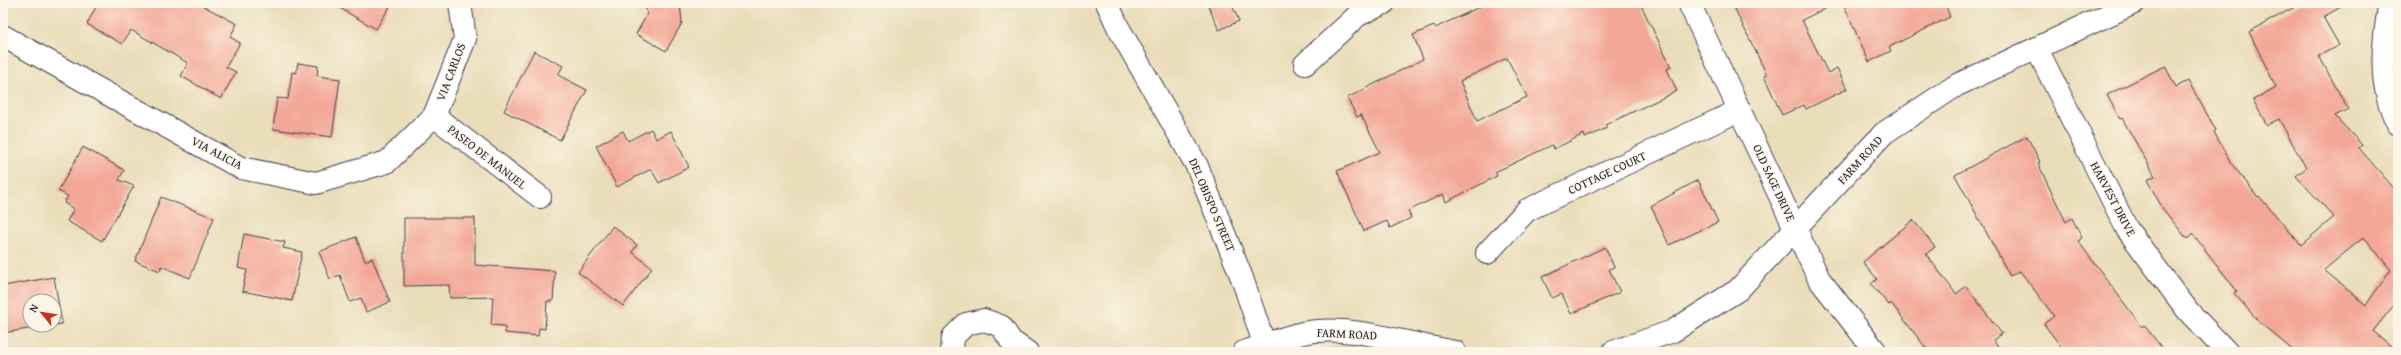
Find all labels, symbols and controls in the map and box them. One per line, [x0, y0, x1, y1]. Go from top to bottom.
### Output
street label: VIA CARLOS [432, 40, 469, 103]
street label: PASEO DE MANUEL [444, 120, 530, 193]
street label: VIA ALICIA [189, 132, 246, 173]
street label: FARM ROAD [1833, 132, 1886, 188]
street label: OLD SAGE DRIVE [1749, 141, 1800, 224]
street label: COTTAGE COURT [1565, 147, 1649, 198]
street label: DEL OBISPO STREET [1185, 155, 1240, 255]
street label: HARVEST DRIVE [2087, 158, 2140, 239]
north arrow [22, 293, 62, 333]
text: N [25, 300, 42, 315]
street label: FARM ROAD [1317, 323, 1377, 344]

